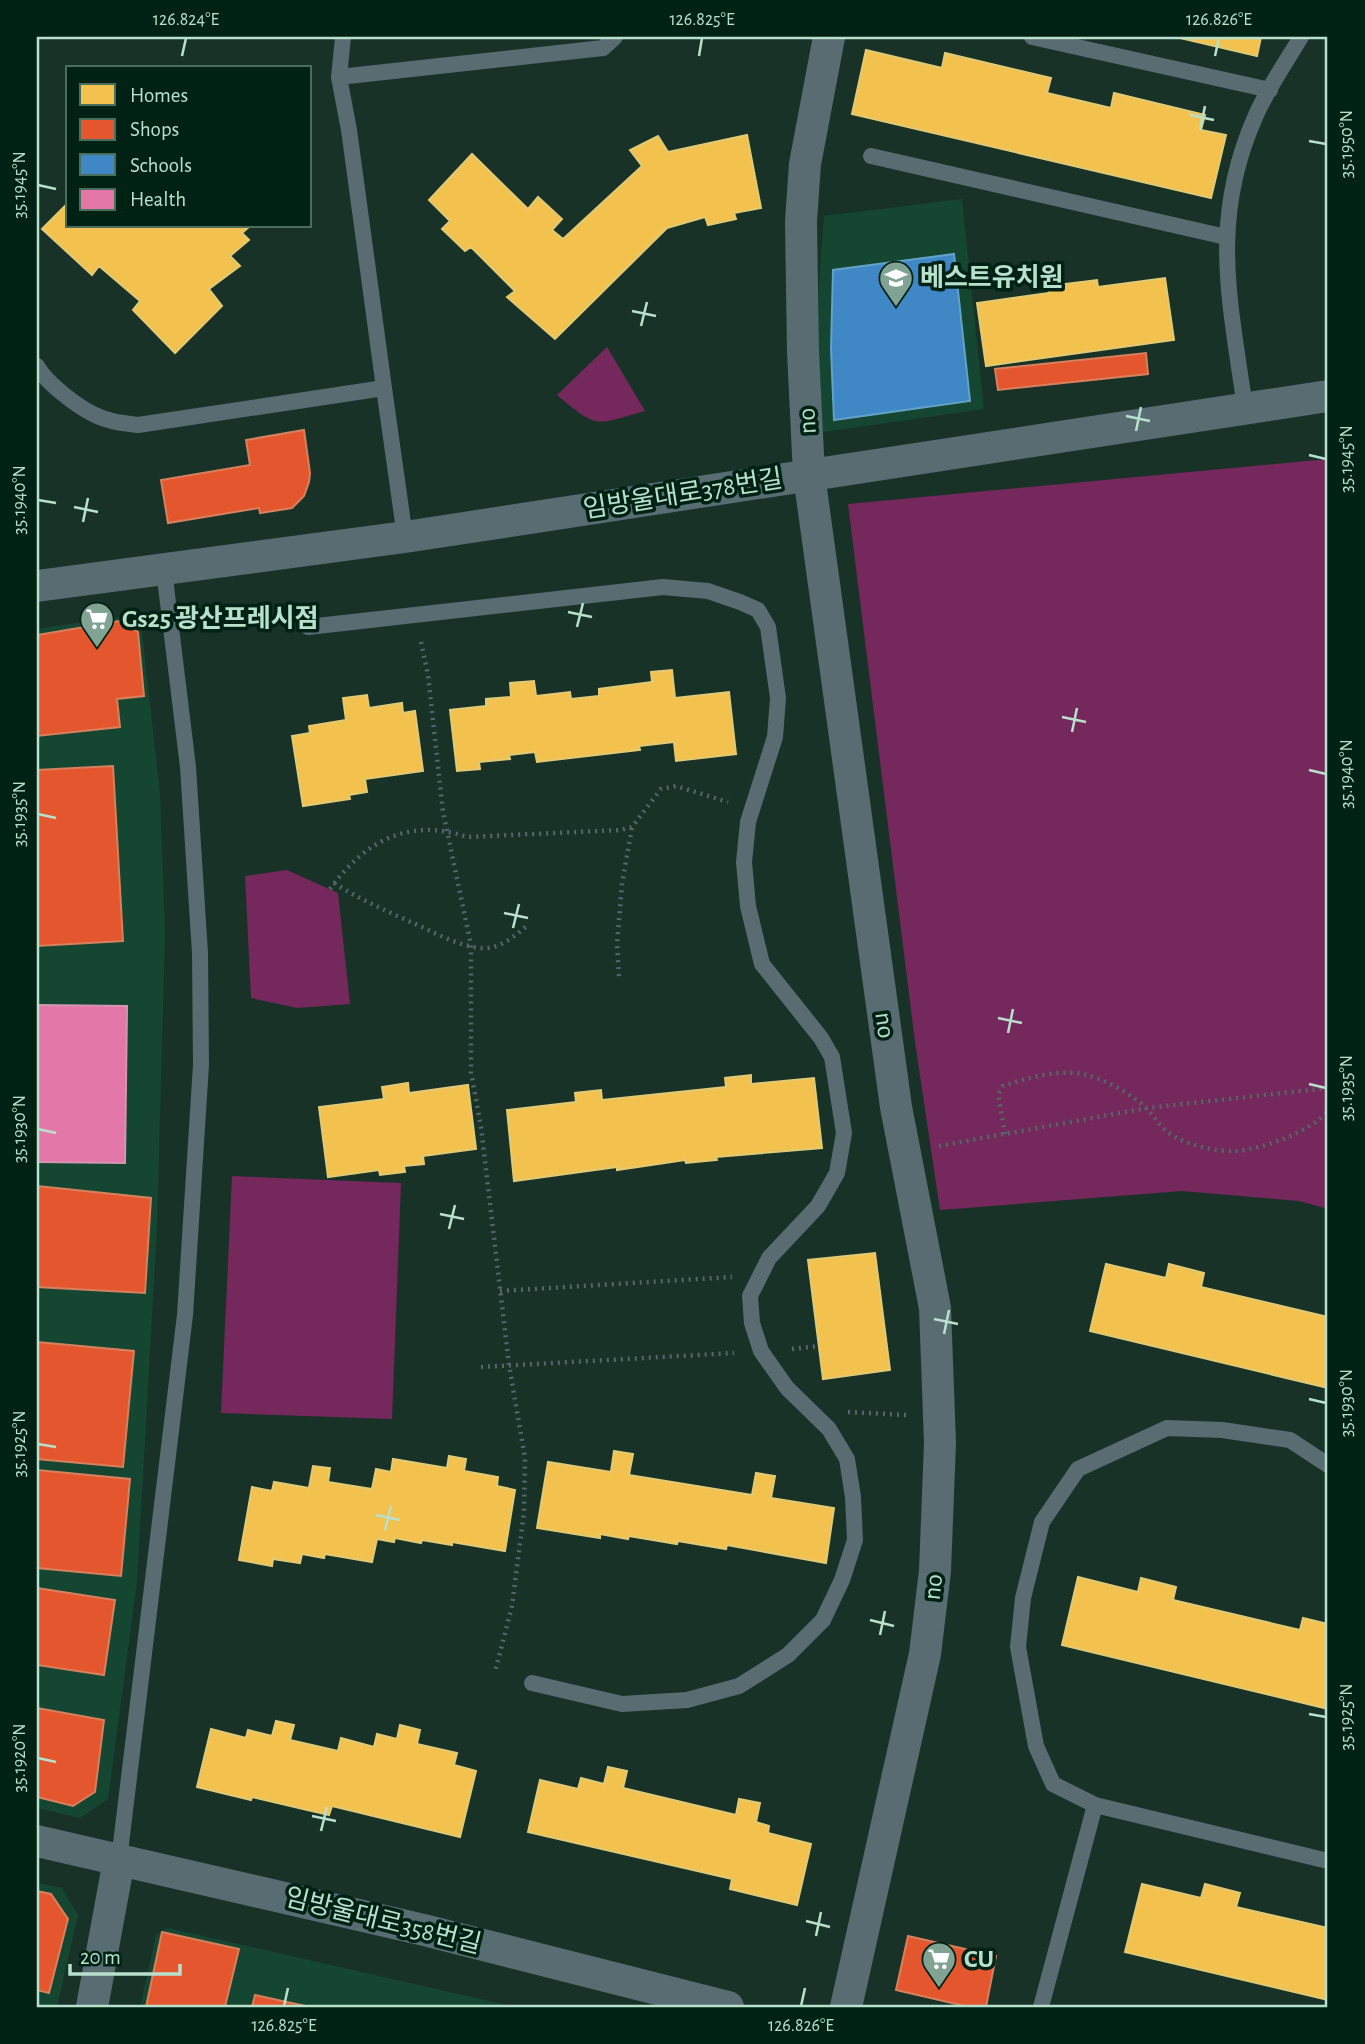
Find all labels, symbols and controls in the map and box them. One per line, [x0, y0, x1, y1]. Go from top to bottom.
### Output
text: 126.824°E [153, 11, 219, 29]
text: 126.825°E [669, 11, 735, 29]
text: 126.826°E [1186, 11, 1252, 29]
legend [66, 66, 312, 228]
text: Homes [130, 85, 188, 106]
text: 35.1950°N [1338, 110, 1356, 178]
text: Shops [130, 119, 179, 140]
text: 35.1945°N [11, 151, 29, 219]
text: Schools [130, 155, 192, 176]
text: Health [130, 189, 186, 210]
school or university icon: 베스트유치원 [877, 259, 915, 308]
place label: 베스트유치원 [920, 263, 1064, 291]
street label: no [793, 407, 821, 435]
text: 35.1945°N [1338, 425, 1356, 493]
street label: 임방울대로378번길 [581, 464, 784, 523]
text: 35.1940°N [11, 465, 29, 535]
supermarket icon: Gs25 광산프레시점 [78, 600, 116, 649]
place label: Gs25 광산프레시점 [122, 604, 318, 632]
text: 35.1940°N [1338, 739, 1356, 809]
text: 35.1935°N [11, 781, 29, 847]
street label: no [870, 1010, 900, 1040]
text: 35.1935°N [1338, 1055, 1356, 1121]
text: 35.1930°N [11, 1095, 29, 1163]
text: 35.1930°N [1338, 1369, 1356, 1437]
text: 35.1925°N [11, 1411, 29, 1478]
street label: no [919, 1573, 947, 1601]
text: 35.1925°N [1338, 1684, 1356, 1751]
text: 35.1920°N [11, 1724, 29, 1792]
street label: 임방울대로358번길 [282, 1883, 484, 1958]
scale bar [70, 1932, 180, 1976]
supermarket icon: CU [920, 1940, 958, 1989]
place label: CU [964, 1946, 994, 1972]
text: 20 m [80, 1947, 121, 1968]
text: 126.825°E [251, 2017, 317, 2035]
text: 126.826°E [768, 2017, 834, 2035]

